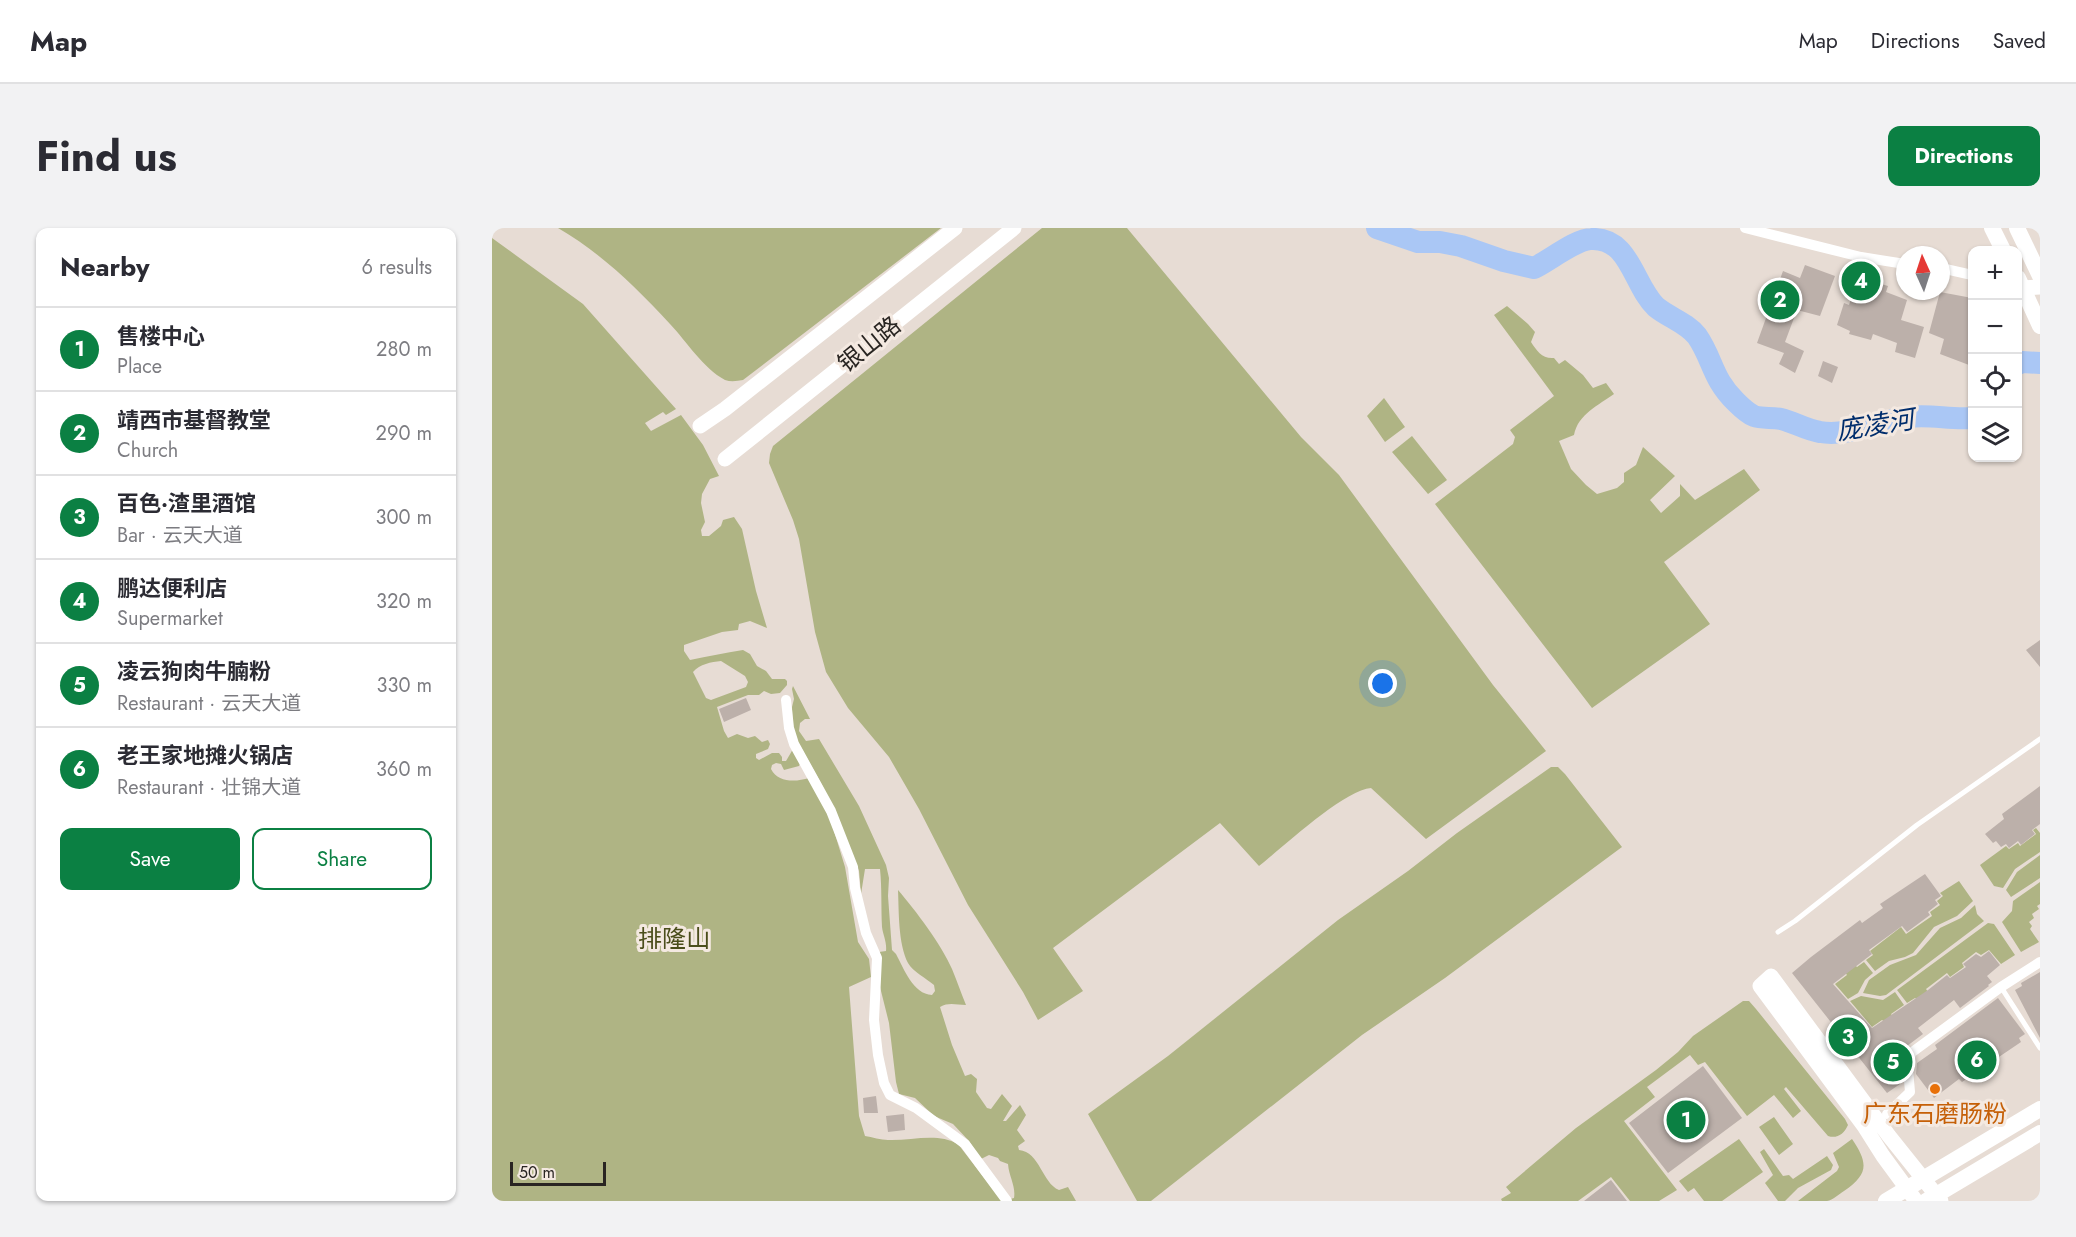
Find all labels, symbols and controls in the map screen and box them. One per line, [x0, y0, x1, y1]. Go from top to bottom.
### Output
text: Map [30, 21, 87, 62]
text: Map [1799, 26, 1838, 56]
text: Directions [1871, 26, 1960, 56]
text: Saved [1993, 26, 2046, 56]
text: Find us [36, 126, 177, 187]
button: Directions [1888, 126, 2040, 186]
north arrow [1896, 246, 1950, 300]
map controls [1968, 246, 2022, 462]
button: + [1968, 246, 2022, 300]
text: Nearby [60, 248, 149, 286]
text: 6 results [362, 253, 432, 282]
pin: 4 [1842, 259, 1880, 304]
pin: 2 [1760, 278, 1800, 322]
button: − [1968, 300, 2022, 354]
street label: 银山路 [830, 308, 908, 380]
text: 售楼中心 [117, 320, 205, 352]
text: 1 [74, 335, 85, 364]
text: 280 m [376, 335, 432, 364]
text: Place [117, 352, 162, 381]
button: locate [1968, 354, 2022, 408]
water label: 庞凌河 [1834, 399, 1921, 450]
text: 靖西市基督教堂 [117, 404, 271, 436]
button: layers [1968, 408, 2022, 462]
text: 2 [73, 419, 86, 448]
text: 290 m [376, 419, 432, 448]
text: Church [117, 436, 178, 465]
text: 百色·渣里酒馆 [117, 487, 256, 519]
text: 3 [73, 503, 86, 532]
text: 300 m [375, 503, 432, 532]
text: Bar · 云天大道 [117, 521, 243, 550]
text: 鹏达便利店 [117, 572, 227, 604]
text: 4 [73, 587, 86, 616]
text: 320 m [376, 587, 432, 616]
text: Supermarket [117, 604, 223, 633]
text: 凌云狗肉牛腩粉 [117, 655, 271, 687]
your location [1368, 669, 1397, 698]
text: 5 [73, 671, 86, 700]
text: 330 m [377, 671, 432, 700]
text: Restaurant · 云天大道 [117, 689, 301, 718]
text: 老王家地摊火锅店 [117, 739, 293, 771]
text: 6 [73, 755, 86, 784]
text: 360 m [376, 755, 432, 784]
text: Restaurant · 壮锦大道 [117, 773, 301, 802]
button: Save [60, 828, 240, 890]
button: Share [252, 828, 432, 890]
park label: 排隆山 [638, 921, 710, 956]
pin: 3 [1828, 1014, 1868, 1060]
pin: 6 [1958, 1038, 1996, 1082]
pin: 5 [1874, 1040, 1912, 1084]
marker: 广东石磨肠粉 [1928, 1082, 1942, 1096]
place label: 广东石磨肠粉 [1863, 1096, 2007, 1131]
pin: 1 [1666, 1098, 1706, 1142]
scale bar [510, 1159, 606, 1186]
text: 50 m [519, 1161, 555, 1184]

